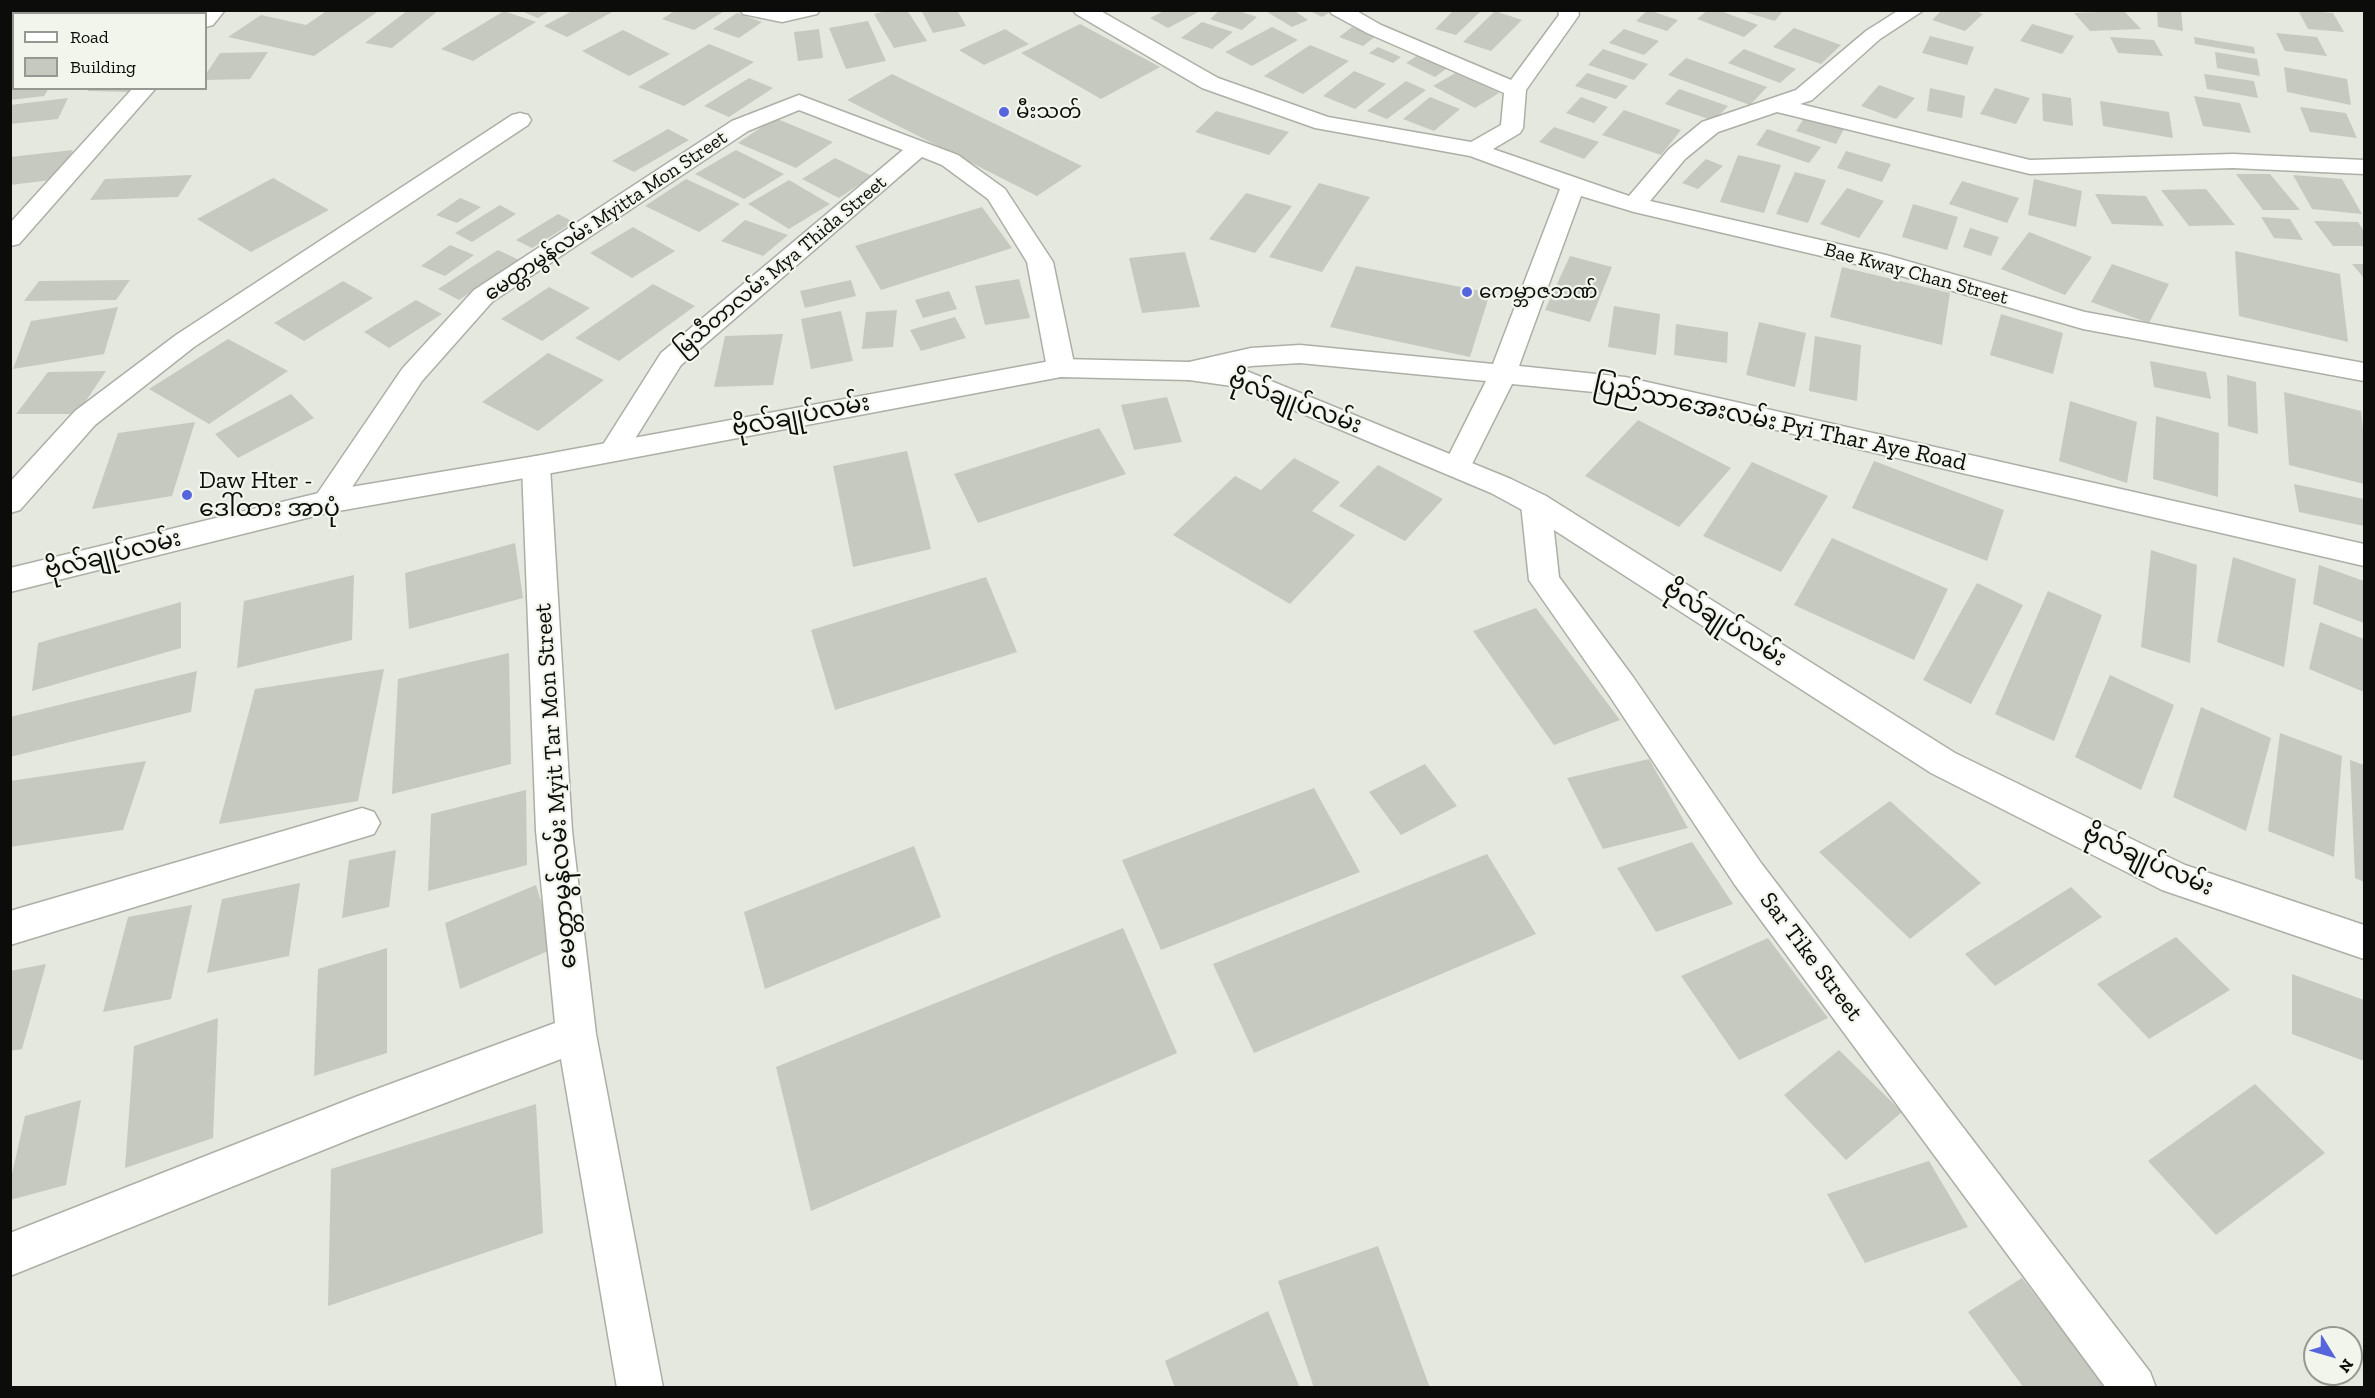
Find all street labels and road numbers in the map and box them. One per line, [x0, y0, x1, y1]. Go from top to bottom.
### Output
street label: မေတ္တာမွန်လမ်း Myitta Mon Street [480, 126, 732, 306]
street label: မြသီတာလမ်း Mya Thida Street [671, 171, 891, 361]
street label: Bae Kway Chan Street [1821, 238, 2011, 310]
street label: ဗိုလ်ချုပ်လမ်း [1224, 366, 1366, 440]
street label: ပြည်သာအေးလမ်း Pyi Thar Aye Road [1591, 370, 1969, 478]
street label: ဗိုလ်ချုပ်လမ်း [730, 389, 872, 443]
street label: ဗိုလ်ချုပ်လမ်း [42, 524, 184, 586]
street label: ဗိုလ်ချုပ်လမ်း [1658, 575, 1792, 673]
street label: မေတ္တာမွန်လမ်း Myit Tar Mon Street [529, 602, 583, 970]
street label: ဗိုလ်ချုပ်လမ်း [2078, 819, 2218, 903]
street label: Sar Tike Street [1753, 887, 1869, 1027]

